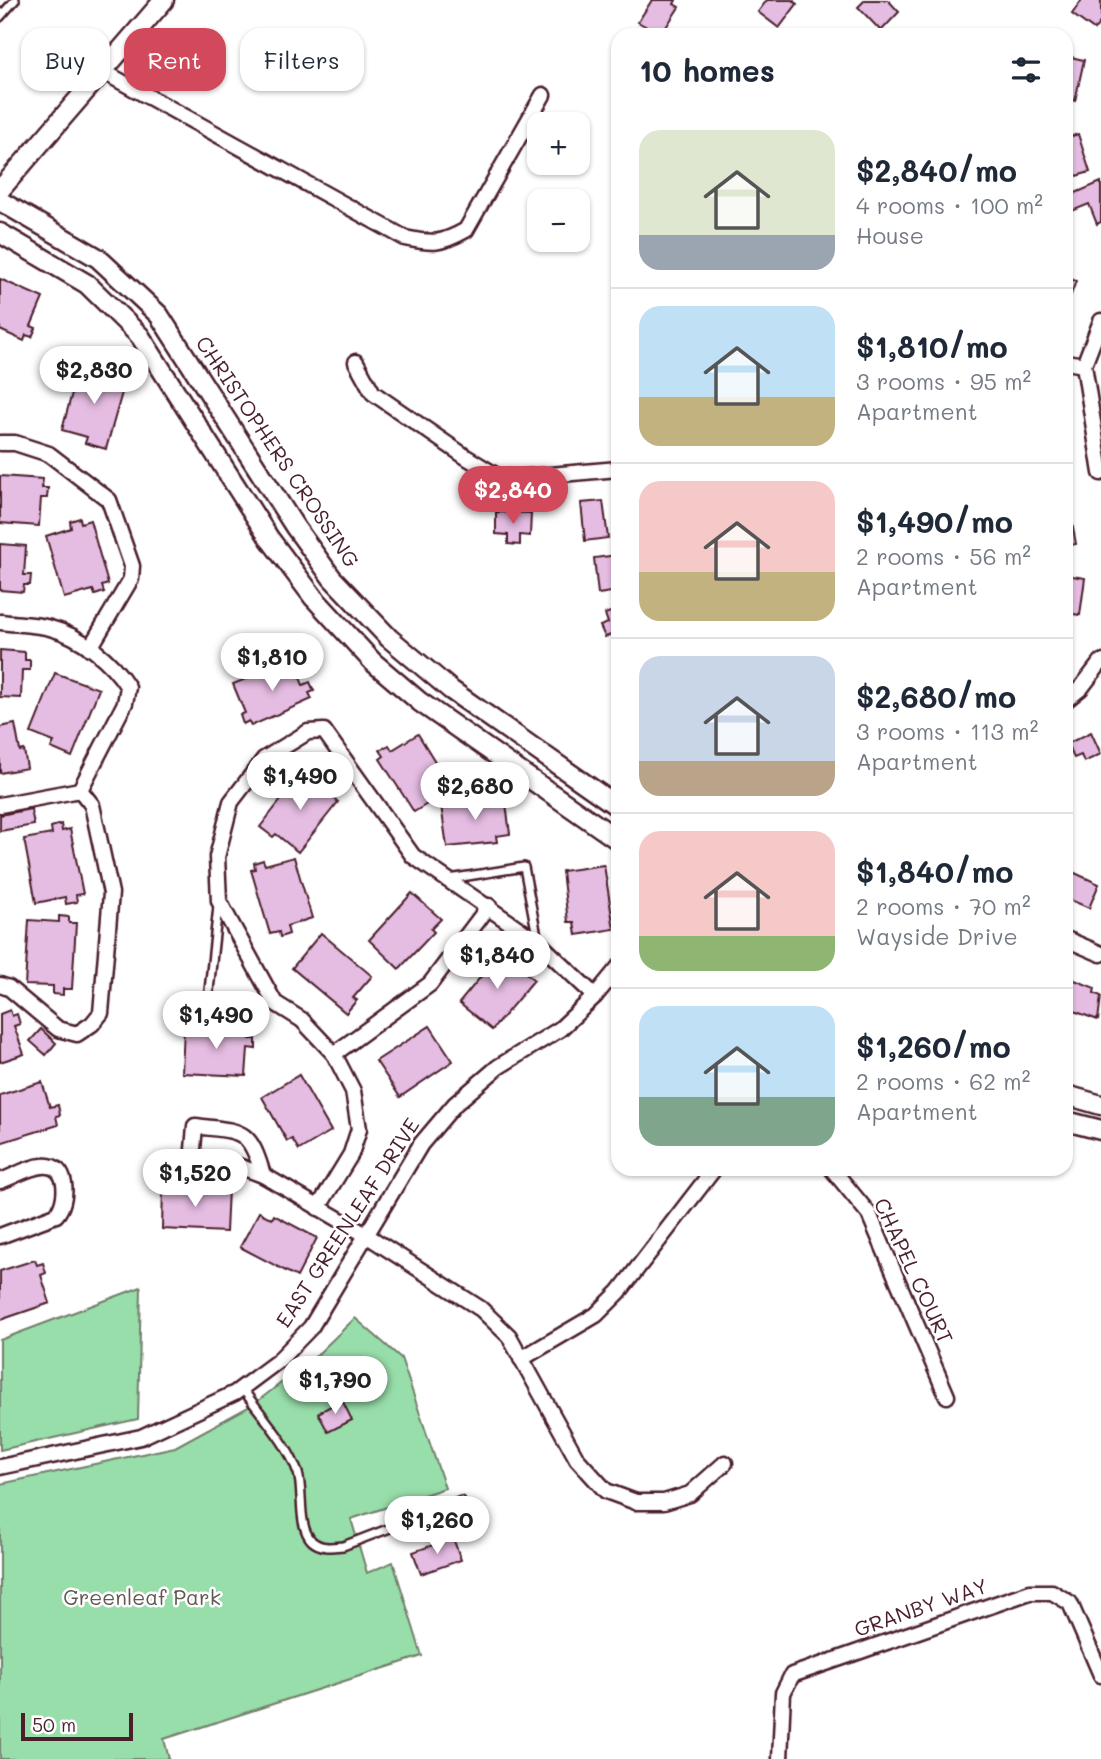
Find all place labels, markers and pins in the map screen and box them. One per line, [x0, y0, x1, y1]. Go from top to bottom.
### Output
pin: $2,830 [37, 346, 151, 406]
pin: $2,840 [456, 466, 570, 526]
pin: $1,810 [215, 634, 329, 693]
pin: $1,490 [243, 752, 357, 812]
pin: $2,680 [418, 762, 532, 822]
pin: $1,840 [440, 932, 554, 991]
pin: $1,490 [159, 992, 273, 1051]
pin: $1,520 [138, 1150, 252, 1209]
pin: $1,790 [278, 1356, 392, 1416]
pin: $1,260 [380, 1496, 494, 1556]

